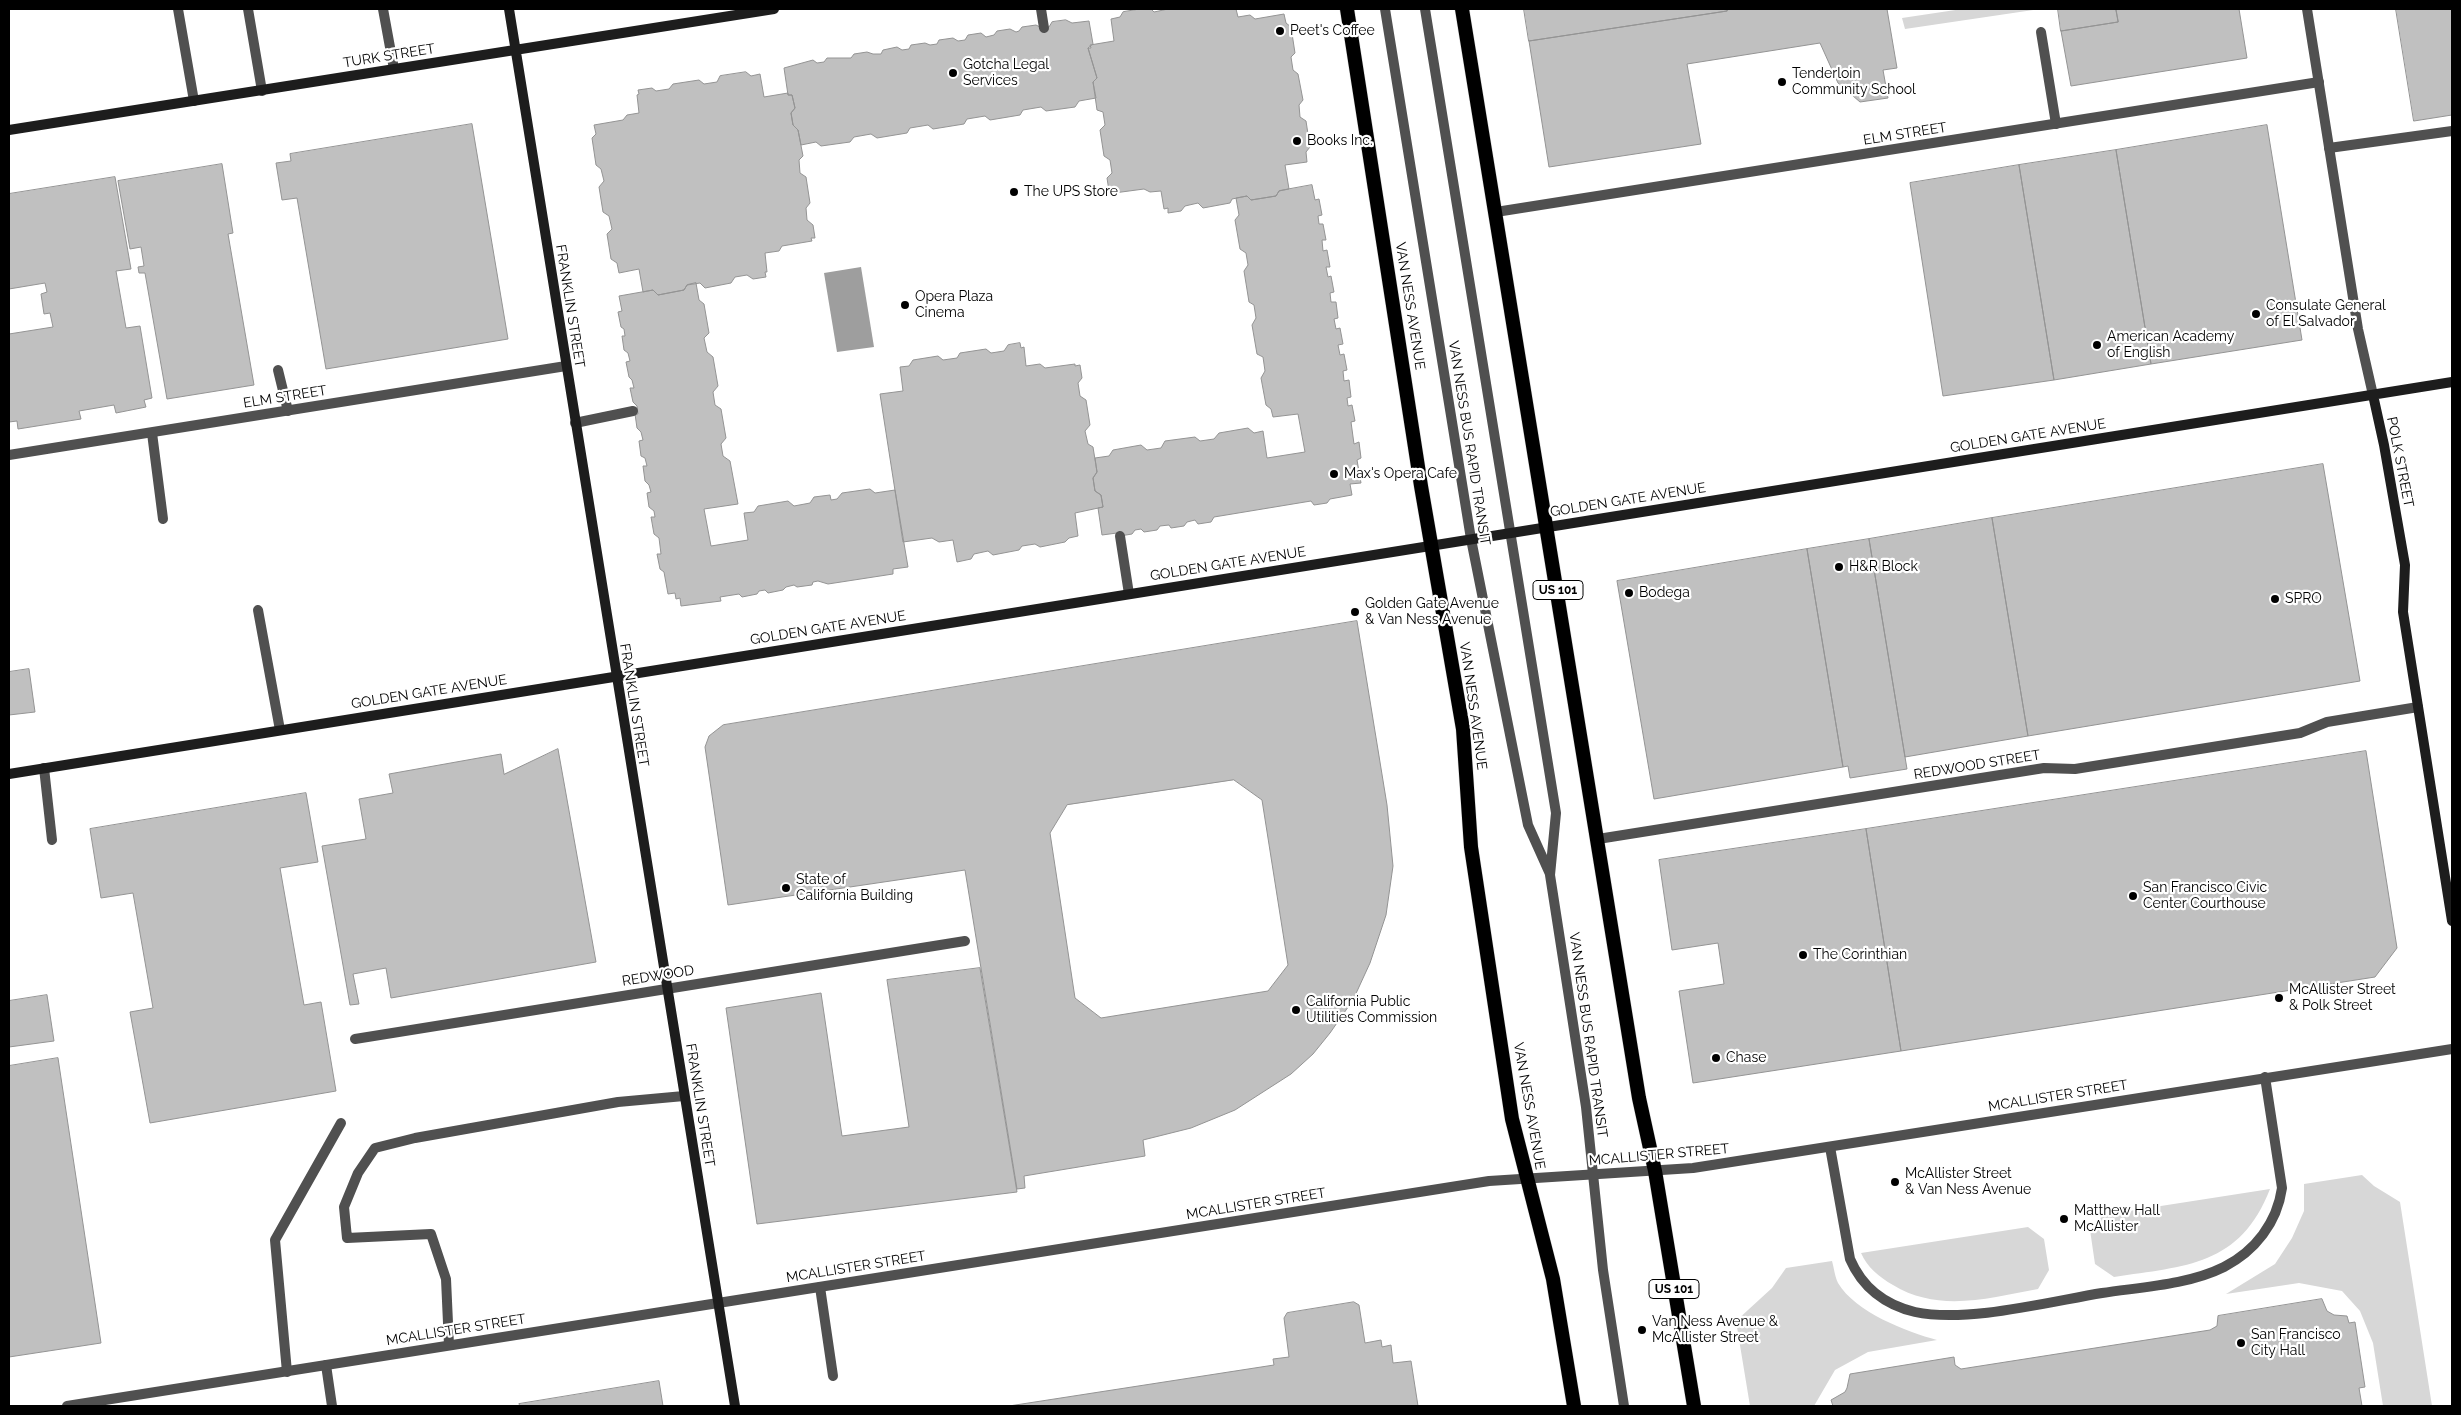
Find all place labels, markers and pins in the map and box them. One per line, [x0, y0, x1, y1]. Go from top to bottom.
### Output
place label: Peet's Coffee [1290, 23, 1375, 39]
marker: Peet's Coffee [1274, 25, 1286, 37]
place label: Gotcha Legal Services [963, 57, 1049, 90]
place label: Tenderloin Community School [1792, 66, 1916, 98]
marker: Gotcha Legal Services [947, 67, 959, 79]
marker: Tenderloin Community School [1776, 76, 1788, 88]
place label: Books Inc. [1307, 133, 1373, 149]
marker: Books Inc. [1291, 135, 1303, 147]
place label: The UPS Store [1024, 184, 1118, 200]
marker: The UPS Store [1008, 186, 1020, 198]
place label: Opera Plaza Cinema [915, 289, 993, 322]
place label: Consulate General of El Salvador [2266, 298, 2386, 331]
marker: Opera Plaza Cinema [899, 299, 911, 311]
marker: Consulate General of El Salvador [2250, 308, 2262, 320]
place label: American Academy of English [2107, 329, 2234, 362]
marker: American Academy of English [2091, 339, 2103, 351]
place label: Max's Opera Cafe [1344, 466, 1457, 482]
marker: Max's Opera Cafe [1328, 468, 1340, 480]
place label: H&R Block [1849, 559, 1918, 575]
marker: H&R Block [1833, 561, 1845, 573]
place label: Bodega [1639, 585, 1690, 601]
marker: Bodega [1623, 587, 1635, 599]
place label: SPRO [2285, 591, 2322, 607]
marker: SPRO [2269, 593, 2281, 605]
place label: Golden Gate Avenue & Van Ness Avenue [1365, 596, 1499, 628]
marker: Golden Gate Avenue & Van Ness Avenue [1349, 606, 1361, 618]
place label: State of California Building [796, 872, 913, 904]
place label: San Francisco Civic Center Courthouse [2143, 880, 2267, 912]
marker: State of California Building [780, 882, 792, 894]
marker: San Francisco Civic Center Courthouse [2127, 890, 2139, 902]
place label: The Corinthian [1813, 947, 1907, 963]
marker: The Corinthian [1797, 949, 1809, 961]
place label: McAllister Street & Polk Street [2289, 982, 2396, 1014]
marker: McAllister Street & Polk Street [2273, 992, 2285, 1004]
place label: California Public Utilities Commission [1306, 994, 1437, 1026]
marker: California Public Utilities Commission [1290, 1004, 1302, 1016]
place label: Chase [1726, 1050, 1766, 1066]
marker: Chase [1710, 1052, 1722, 1064]
place label: McAllister Street & Van Ness Avenue [1905, 1166, 2031, 1198]
marker: McAllister Street & Van Ness Avenue [1889, 1176, 1901, 1188]
place label: Matthew Hall McAllister [2074, 1203, 2160, 1236]
marker: Matthew Hall McAllister [2058, 1213, 2070, 1225]
place label: Van Ness Avenue & McAllister Street [1652, 1314, 1778, 1346]
marker: Van Ness Avenue & McAllister Street [1636, 1324, 1648, 1336]
place label: San Francisco City Hall [2251, 1327, 2341, 1360]
marker: San Francisco City Hall [2235, 1337, 2247, 1349]

